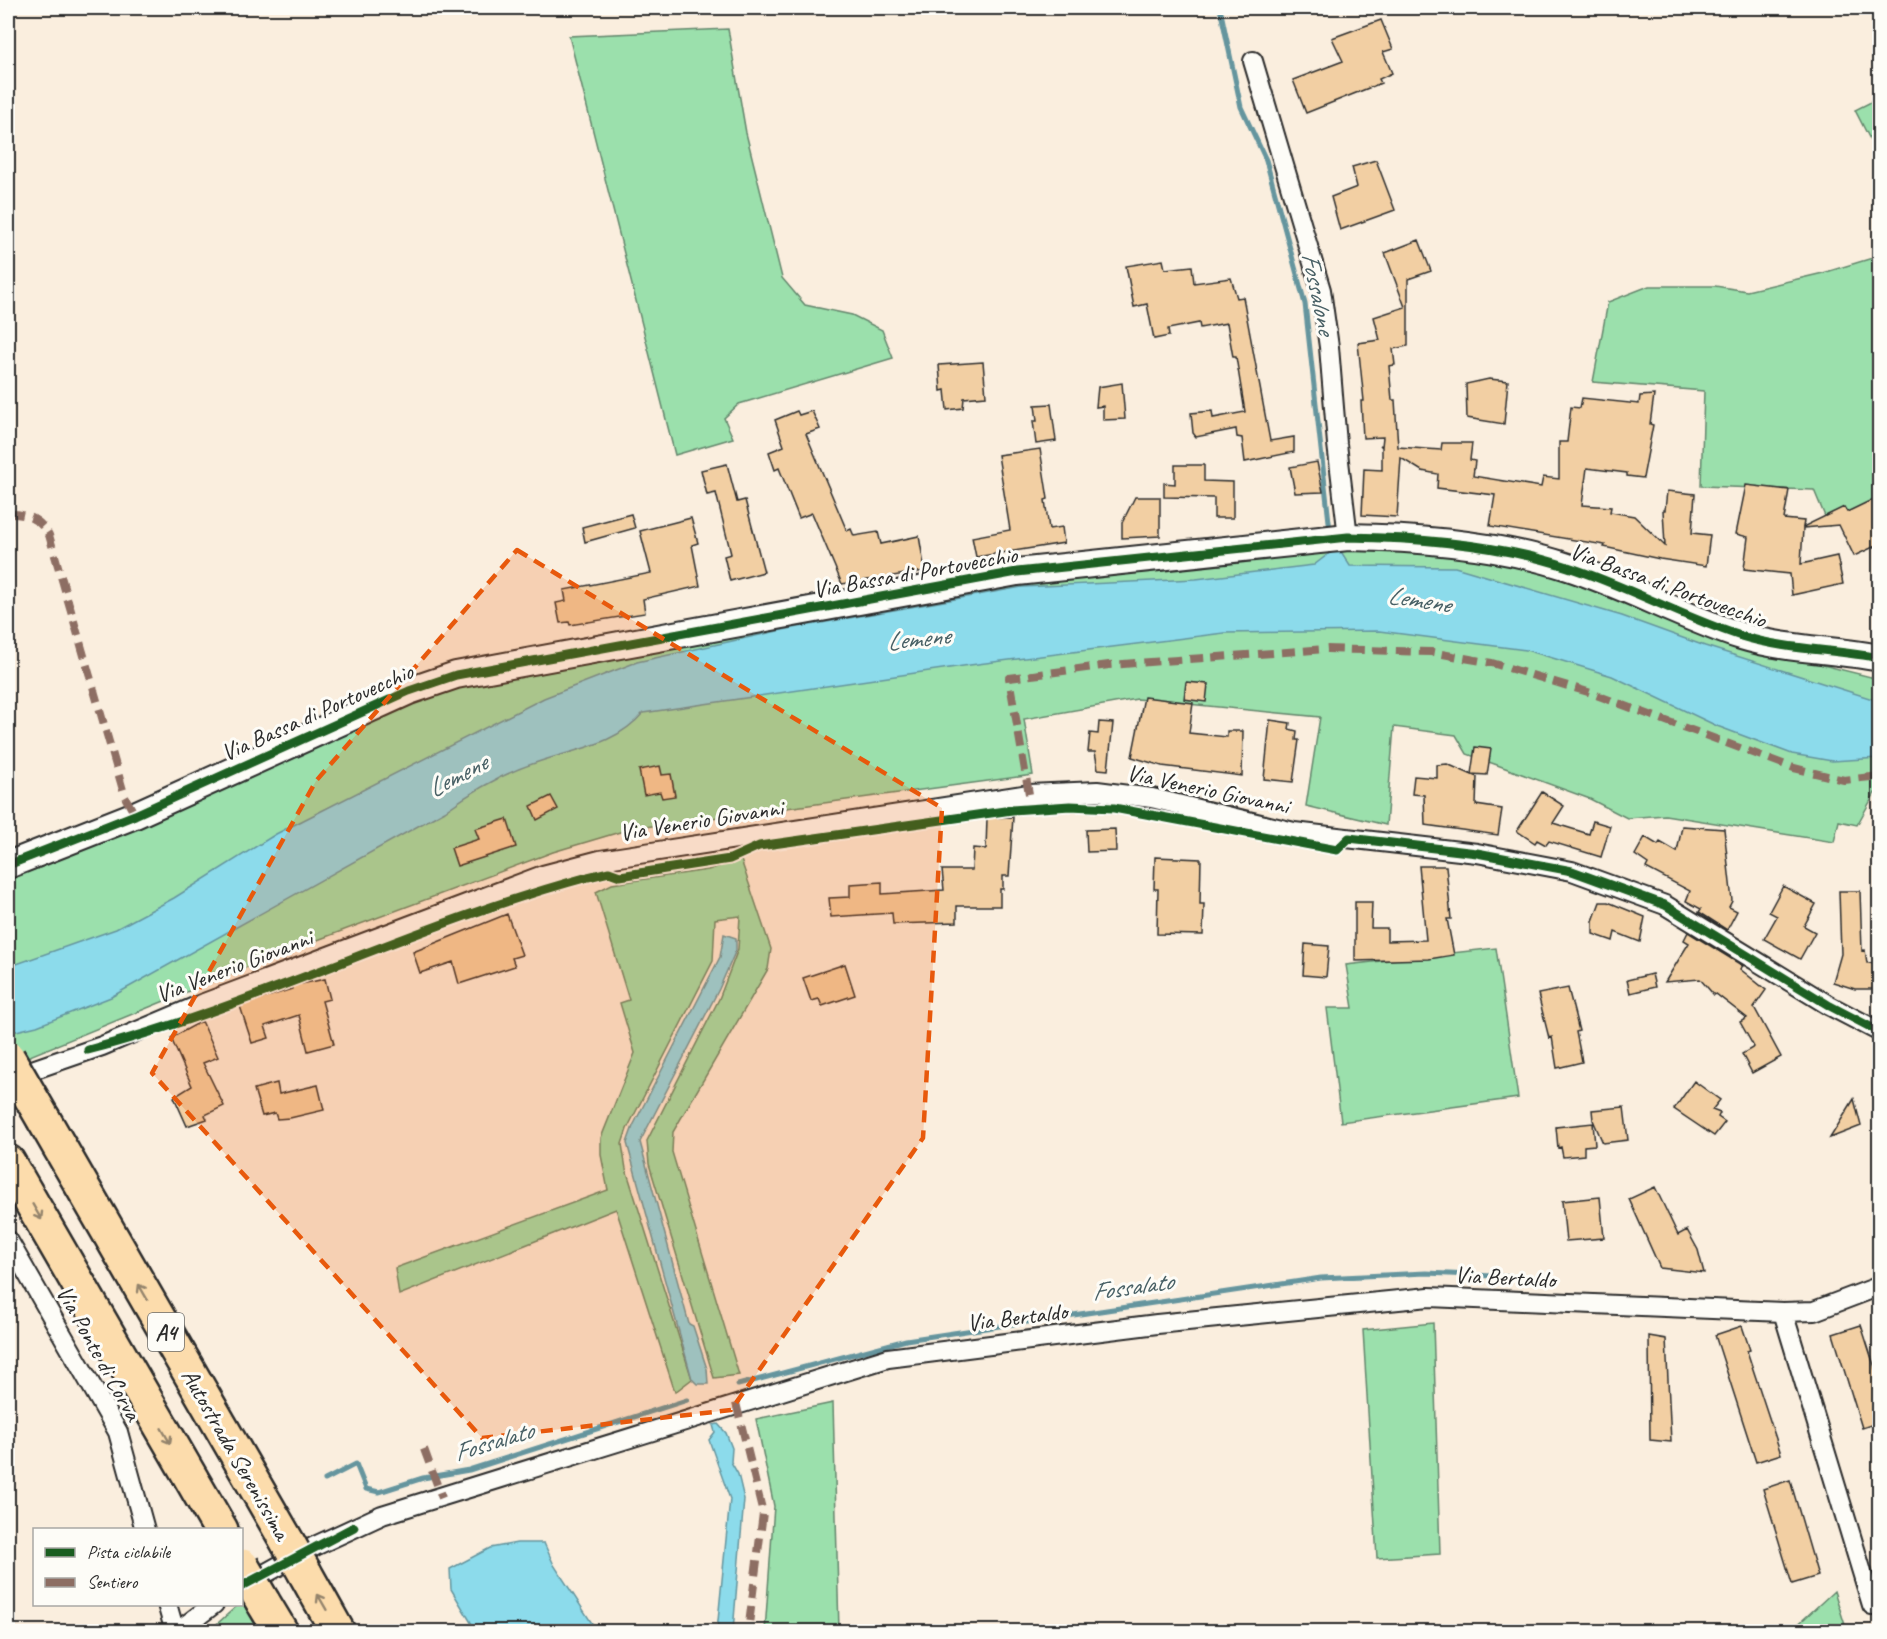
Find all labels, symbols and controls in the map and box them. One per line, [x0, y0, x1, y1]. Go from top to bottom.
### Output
water label: Fossalone [1294, 249, 1344, 341]
street label: Via Bassa di Portovecchio [1566, 536, 1772, 635]
street label: Via Bassa di Portovecchio [811, 539, 1021, 605]
water label: Lemene [1385, 578, 1456, 621]
water label: Lemene [885, 618, 954, 658]
street label: Via Bassa di Portovecchio [216, 656, 419, 768]
water label: Lemene [422, 744, 496, 805]
street label: Via Venerio Giovanni [1124, 757, 1294, 821]
street label: Via Venerio Giovanni [617, 792, 787, 848]
street label: Via Venerio Giovanni [151, 921, 319, 1010]
one-way arrow [31, 1203, 43, 1220]
street label: Via Bertaldo [1454, 1259, 1559, 1295]
water label: Fossalato [1089, 1264, 1178, 1309]
street label: Via Ponte di Corva [50, 1280, 149, 1427]
one-way arrow [137, 1284, 149, 1301]
street label: Via Bertaldo [965, 1296, 1071, 1338]
road number: A4 [148, 1313, 184, 1351]
street label: Autostrada Serenissima [175, 1363, 298, 1547]
water label: Fossalato [449, 1413, 541, 1469]
one-way arrow [161, 1427, 173, 1444]
legend [33, 1528, 243, 1606]
text: Pista ciclabile [87, 1541, 171, 1563]
text: Sentiero [87, 1571, 139, 1593]
one-way arrow [316, 1594, 328, 1611]

